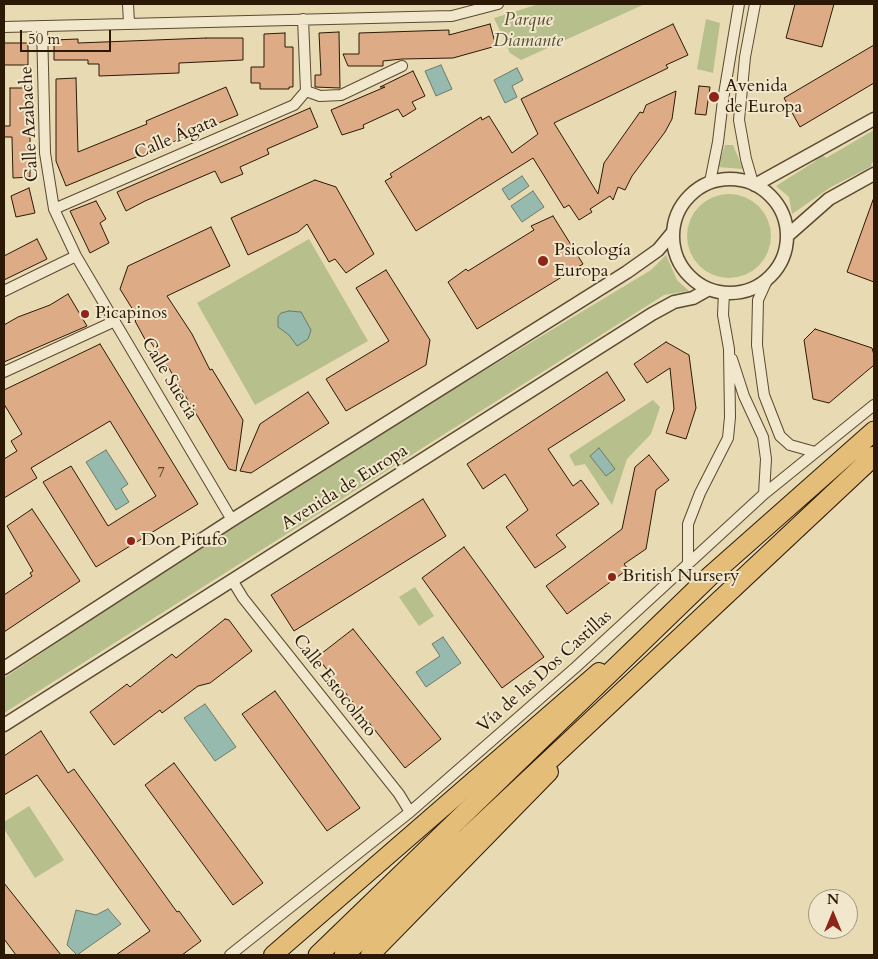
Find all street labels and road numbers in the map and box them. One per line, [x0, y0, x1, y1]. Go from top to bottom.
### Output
street label: Calle Azabache [16, 65, 44, 183]
street label: Calle Ágata [131, 111, 221, 165]
street label: Calle Suecia [136, 334, 202, 424]
street label: Avenida de Europa [278, 440, 412, 536]
street label: Vía de las Dos Castillas [473, 606, 617, 738]
street label: Calle Estocolmo [287, 631, 381, 741]

